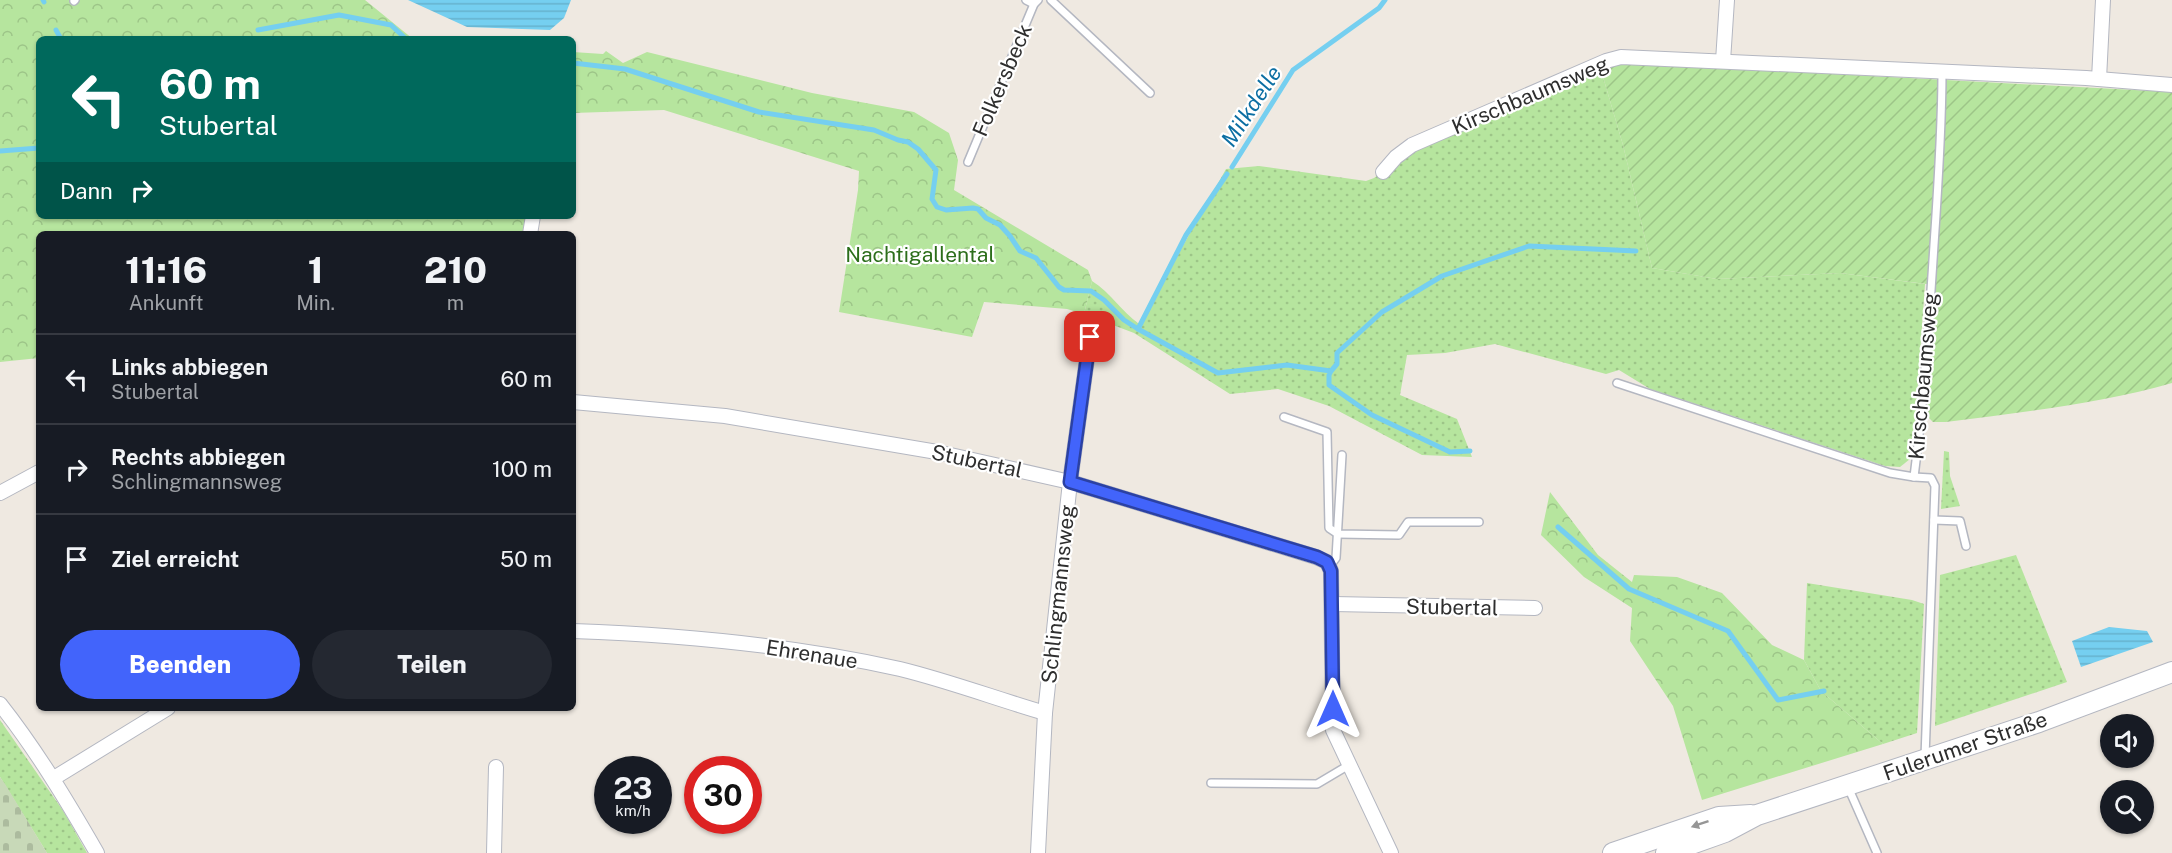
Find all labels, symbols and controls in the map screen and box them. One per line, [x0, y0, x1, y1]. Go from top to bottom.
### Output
street label: Folkersbeck [967, 20, 1037, 140]
street label: Kirschbaumsweg [1448, 51, 1612, 139]
text: 60 m [159, 59, 261, 108]
icon: left [60, 60, 138, 138]
water label: Milkdelle [1215, 61, 1287, 151]
text: Stubertal [159, 109, 278, 141]
icon: right [125, 174, 158, 207]
text: Dann [60, 178, 113, 204]
park label: Nachtigallental [845, 242, 995, 267]
text: 11:16 [125, 249, 207, 291]
text: 1 [308, 249, 323, 291]
text: 210 [424, 249, 487, 291]
text: Ankunft [129, 291, 203, 315]
text: Min. [296, 291, 335, 315]
text: m [447, 291, 464, 315]
street label: Kirschbaumsweg [1903, 291, 1943, 461]
pin [1064, 311, 1115, 362]
icon: arrive [1073, 320, 1106, 353]
text: Links abbiegen [111, 354, 268, 380]
icon: left [60, 363, 93, 396]
text: 60 m [501, 366, 552, 392]
text: Stubertal [111, 380, 199, 404]
street label: Stubertal [929, 439, 1025, 483]
text: Rechts abbiegen [111, 444, 286, 470]
icon: right [60, 453, 93, 486]
text: 100 m [492, 456, 552, 482]
text: Schlingmannsweg [111, 470, 282, 494]
street label: Schlingmannsweg [1036, 503, 1080, 685]
icon: arrive [60, 543, 93, 576]
text: Ziel erreicht [111, 546, 239, 572]
text: 50 m [500, 546, 552, 572]
street label: Stubertal [1406, 594, 1498, 620]
button: Beenden [60, 630, 300, 699]
button: Teilen [312, 630, 552, 699]
street label: Ehrenaue [764, 634, 860, 674]
position arrow [1301, 677, 1365, 741]
street label: Fulerumer Straße [1880, 706, 2050, 786]
map controls [2100, 714, 2154, 834]
button: sound [2100, 714, 2154, 768]
speed limit sign: 30 [684, 756, 762, 834]
text: 23 [613, 770, 653, 806]
button: search [2100, 780, 2154, 834]
text: km/h [615, 802, 651, 819]
one-way arrow [1691, 819, 1709, 829]

